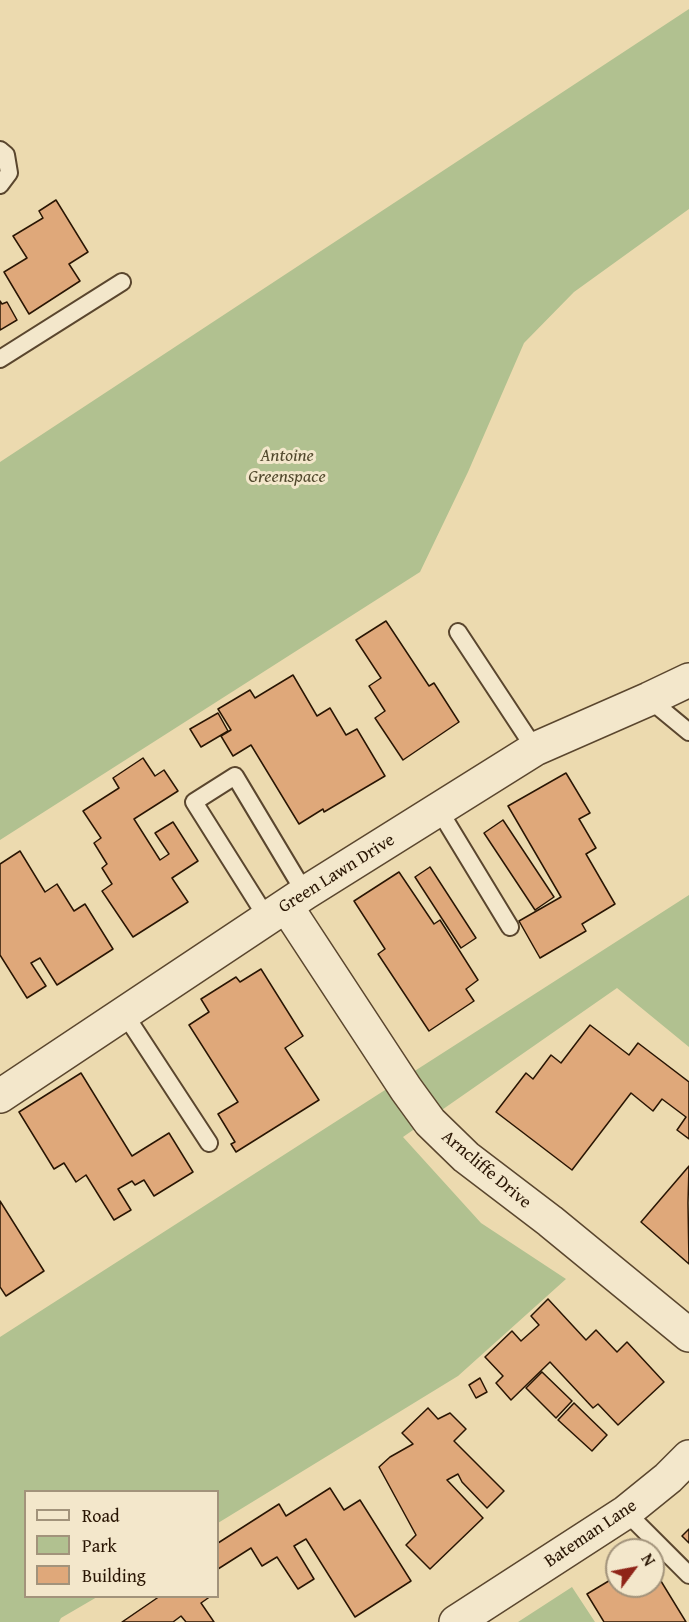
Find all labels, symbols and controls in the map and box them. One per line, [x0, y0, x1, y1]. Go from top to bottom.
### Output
park label: Antoine Greenspace [248, 445, 326, 488]
street label: Green Lawn Drive [275, 830, 399, 918]
street label: Arncliffe Drive [437, 1126, 535, 1214]
legend [24, 1490, 219, 1598]
street label: Bateman Lane [541, 1495, 641, 1573]
text: Road [82, 1502, 120, 1529]
text: Park [82, 1532, 117, 1559]
north arrow [605, 1538, 665, 1598]
text: N [636, 1549, 662, 1570]
text: Building [82, 1562, 146, 1589]

